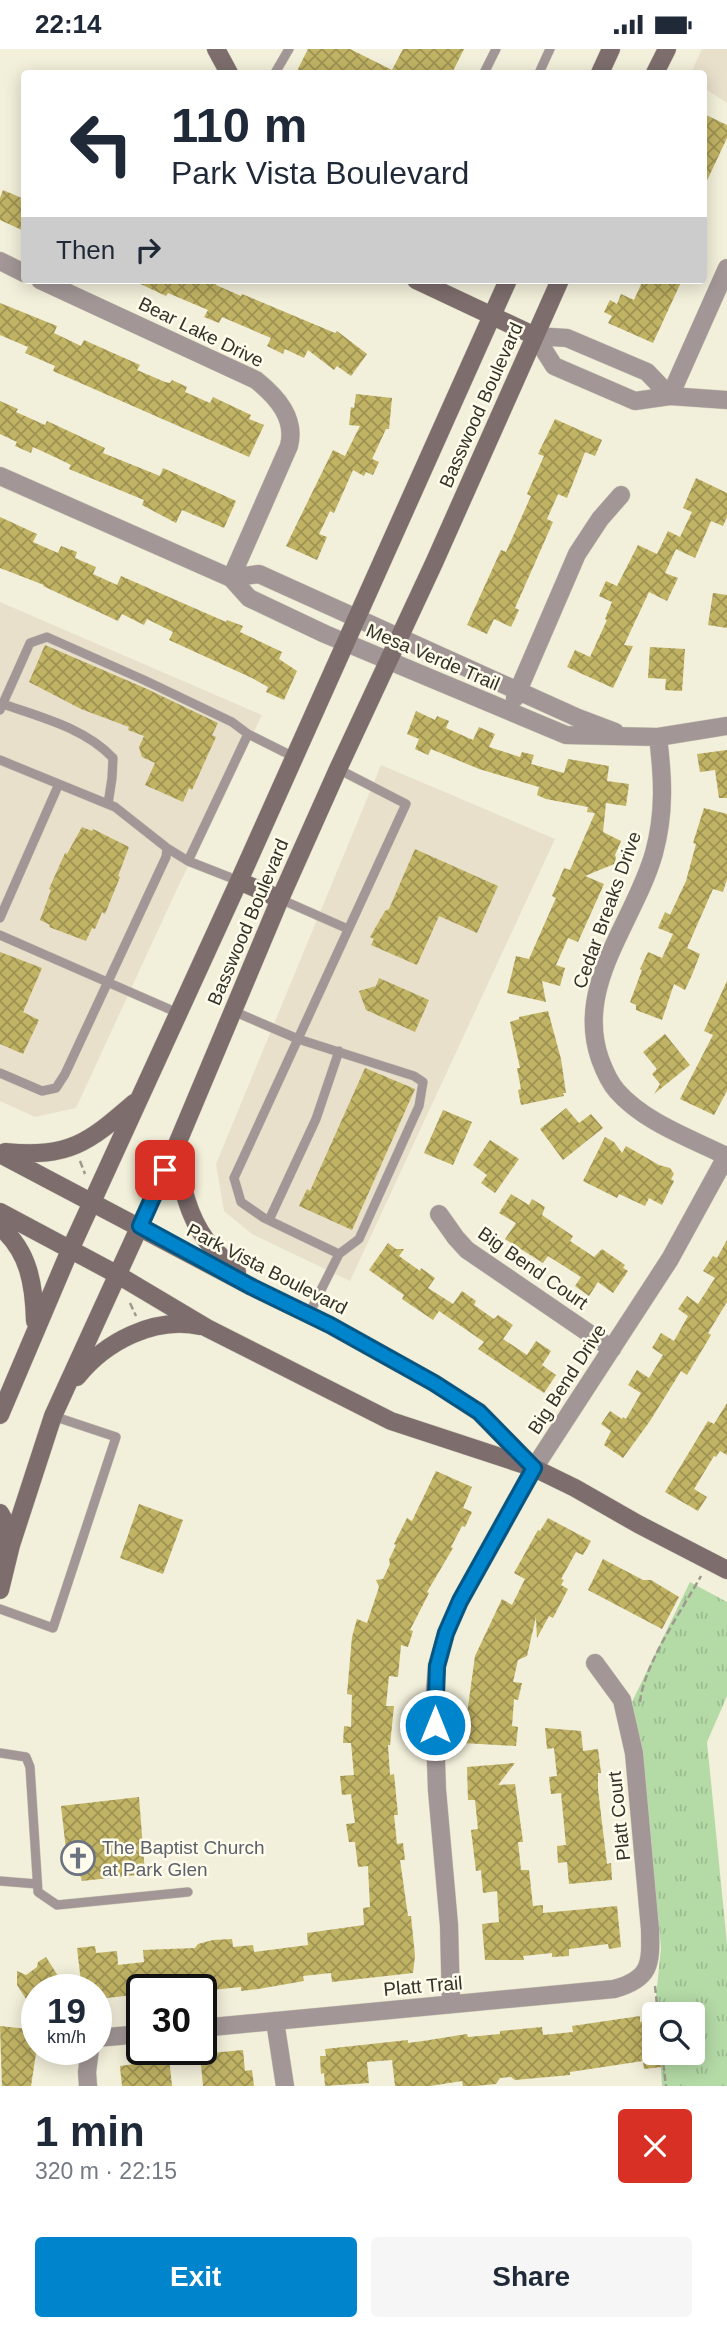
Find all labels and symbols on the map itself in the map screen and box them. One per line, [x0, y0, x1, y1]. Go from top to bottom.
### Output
street label: Bear Lake Drive [135, 293, 267, 371]
street label: Basswood Boulevard [435, 319, 527, 491]
street label: Mesa Verde Trail [363, 619, 503, 695]
street label: Cedar Breaks Drive [569, 829, 645, 991]
street label: Basswood Boulevard [203, 836, 293, 1008]
pin [135, 1140, 195, 1200]
street label: Park Vista Boulevard [183, 1219, 351, 1319]
street label: Big Bend Court [474, 1222, 592, 1314]
street label: Big Bend Drive [524, 1320, 610, 1438]
position arrow [398, 1688, 472, 1762]
street label: Platt Court [604, 1770, 634, 1862]
place label: The Baptist Church at Park Glen [102, 1837, 265, 1880]
church icon: The Baptist Church at Park Glen [59, 1839, 97, 1877]
street label: Platt Trail [383, 1972, 463, 2000]
speed limit sign: 30 [126, 1974, 217, 2065]

